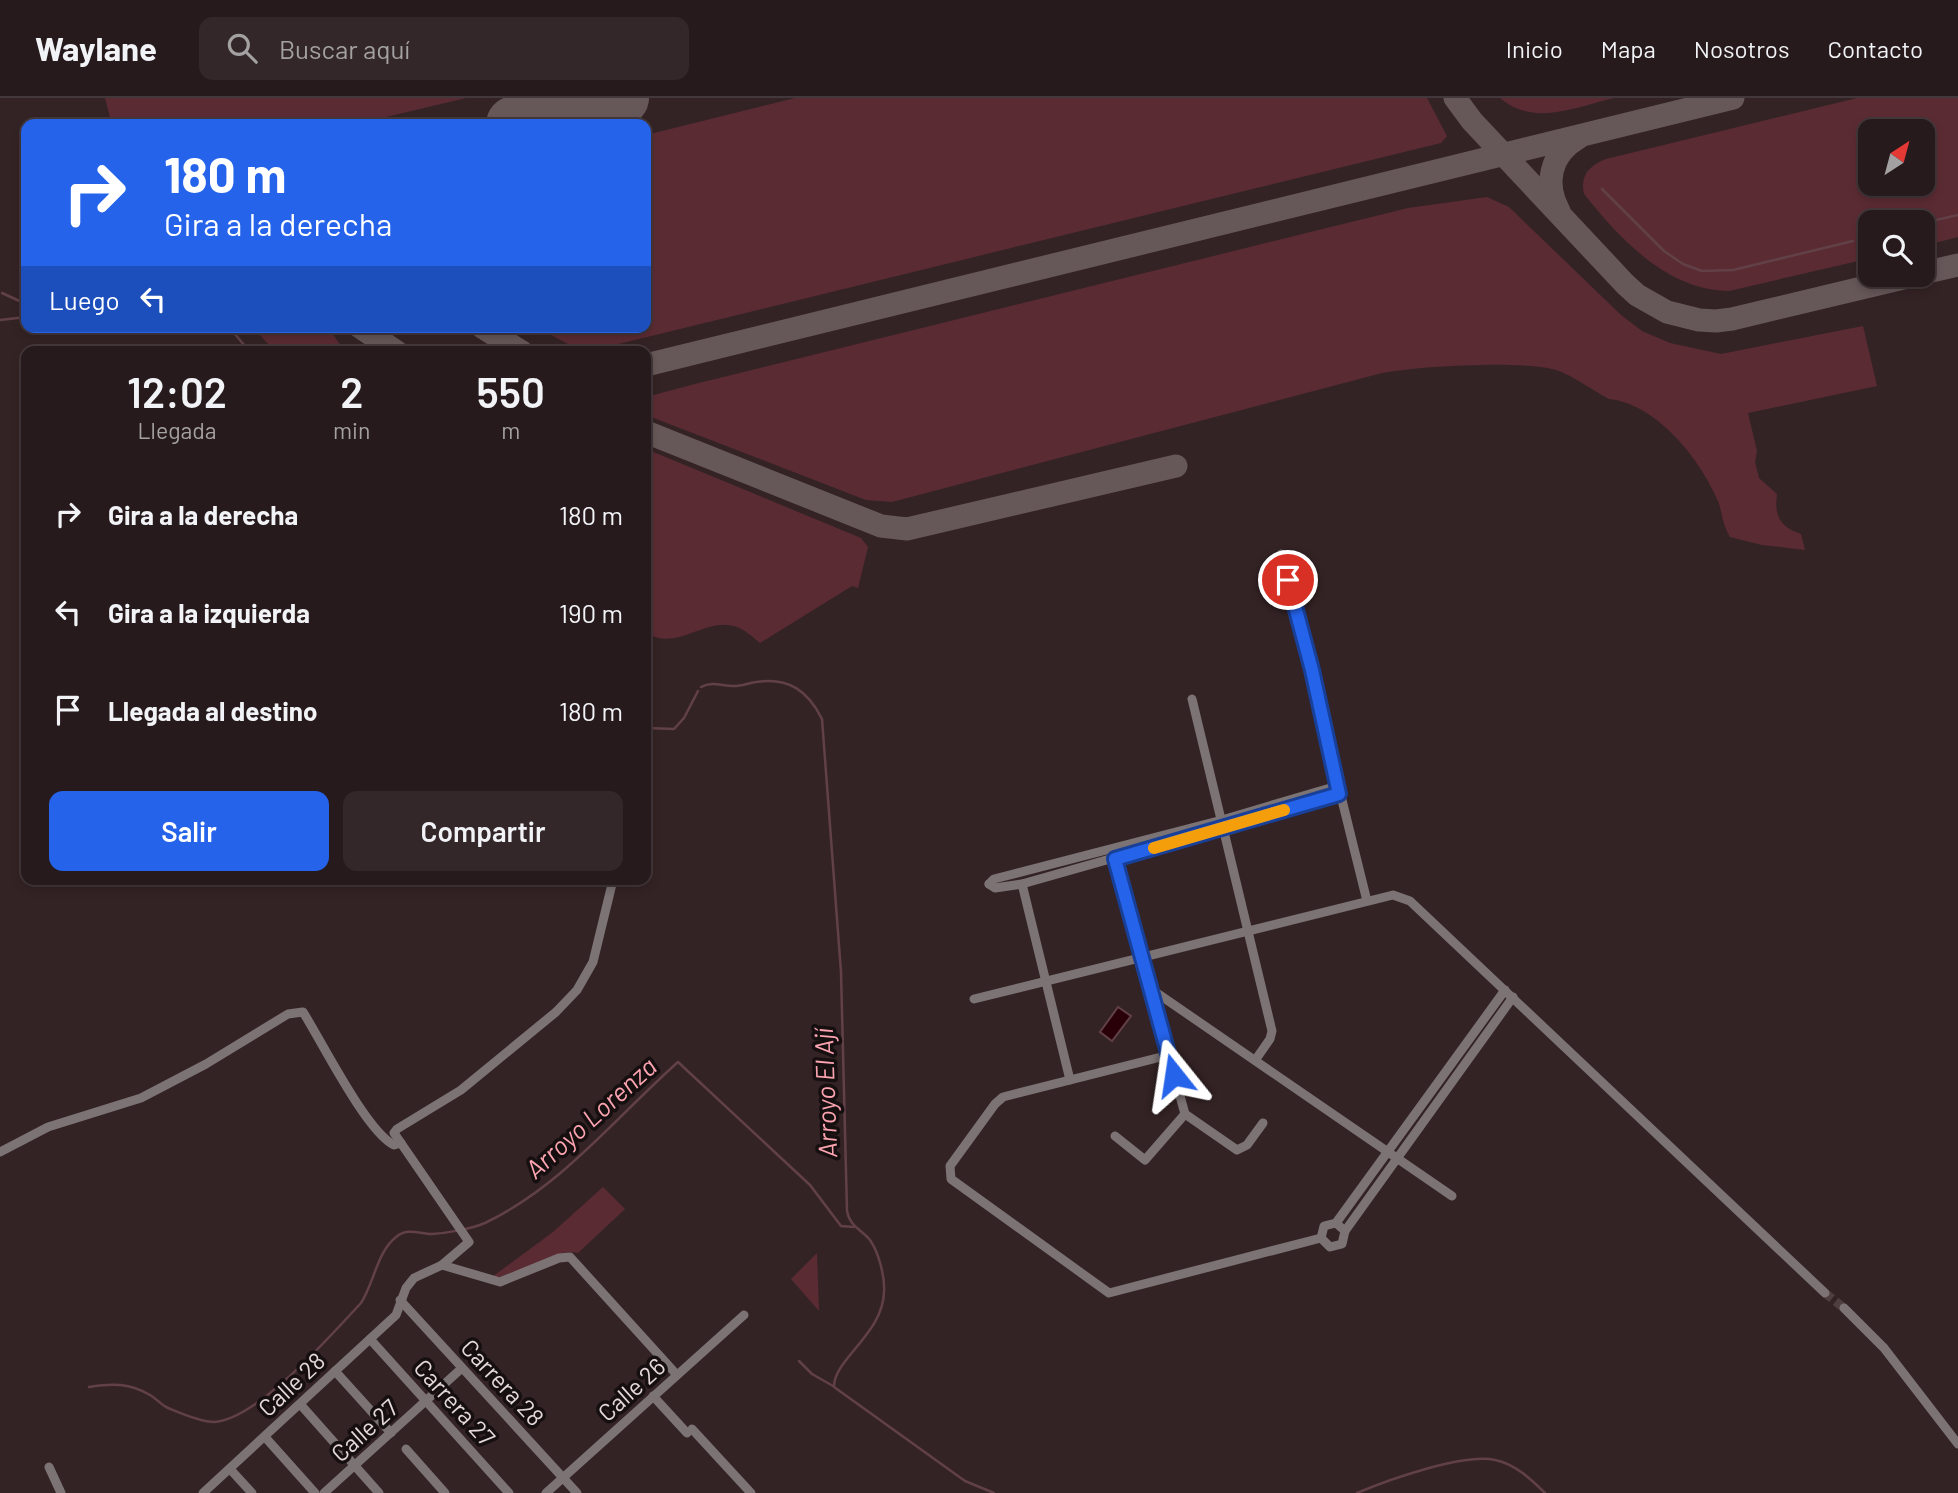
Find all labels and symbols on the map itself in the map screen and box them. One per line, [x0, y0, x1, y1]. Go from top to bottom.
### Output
north arrow [1858, 119, 1936, 196]
pin [1258, 550, 1318, 610]
water label: Arroyo El Ají [807, 1026, 842, 1158]
position arrow [1137, 1038, 1211, 1112]
water label: Arroyo Lorenza [518, 1050, 662, 1184]
street label: Carrera 28 [456, 1333, 551, 1431]
street label: Calle 28 [252, 1346, 330, 1422]
street label: Calle 26 [591, 1351, 671, 1427]
street label: Carrera 27 [409, 1353, 502, 1451]
street label: Calle 27 [325, 1393, 403, 1467]

